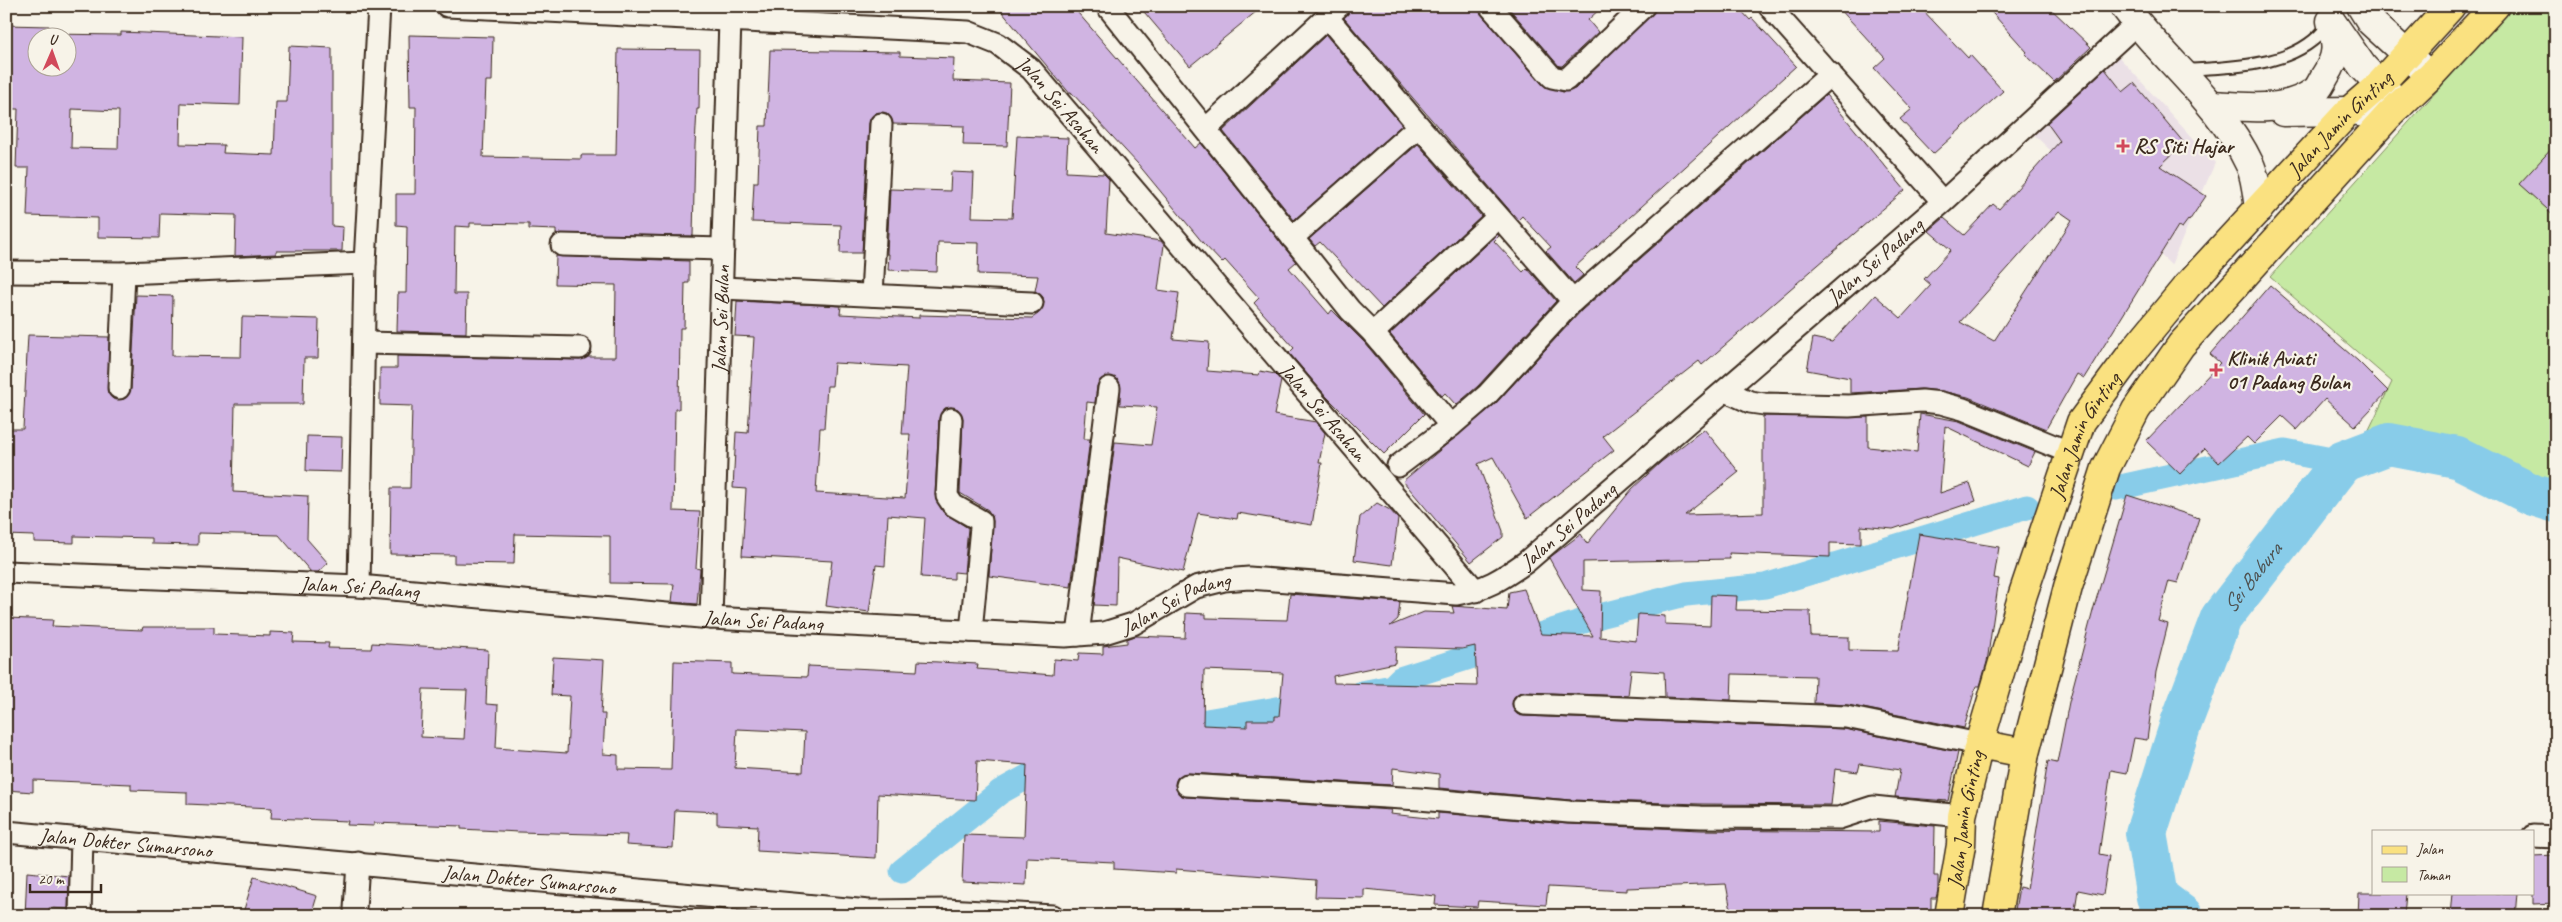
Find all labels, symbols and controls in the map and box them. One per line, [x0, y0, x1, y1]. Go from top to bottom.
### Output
north arrow [28, 28, 78, 78]
text: U [49, 31, 59, 48]
street label: Jalan Sei Asahan [1010, 49, 1111, 160]
street label: Jalan Jamin Ginting [2281, 65, 2399, 183]
place label: RS Siti Hajar [2134, 133, 2236, 159]
marker: RS Siti Hajar [2116, 139, 2130, 153]
street label: Jalan Sei Padang [1820, 211, 1930, 310]
street label: Jalan Sei Bulan [706, 264, 735, 375]
place label: Klinik Aviati 01 Padang Bulan [2227, 345, 2351, 395]
street label: Jalan Sei Asahan [1273, 356, 1374, 468]
marker: Klinik Aviati 01 Padang Bulan [2209, 363, 2223, 377]
street label: Jalan Jamin Ginting [2043, 366, 2127, 503]
street label: Jalan Sei Padang [1515, 476, 1623, 575]
water label: Sei Babura [2216, 535, 2290, 619]
street label: Jalan Sei Padang [1117, 566, 1233, 640]
street label: Jalan Sei Padang [299, 571, 422, 605]
street label: Jalan Sei Padang [701, 604, 825, 637]
street label: Jalan Jamin Ginting [1941, 747, 1990, 891]
street label: Jalan Dokter Sumarsono [37, 822, 215, 864]
legend [2372, 830, 2534, 894]
text: Jalan [2416, 840, 2444, 859]
street label: Jalan Dokter Sumarsono [440, 859, 619, 901]
scale bar [30, 862, 101, 894]
text: Taman [2417, 866, 2450, 885]
text: 20 m [38, 870, 65, 889]

